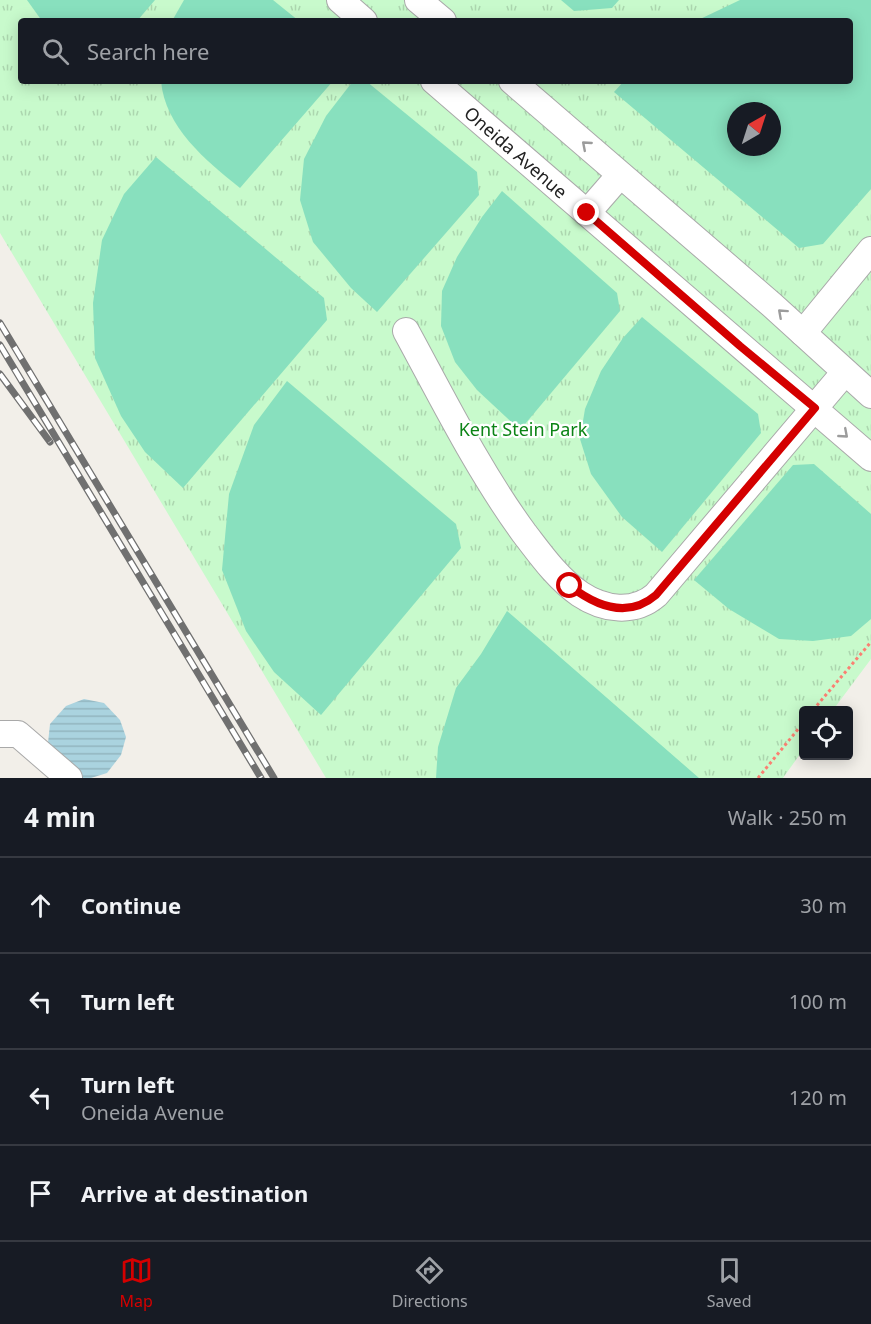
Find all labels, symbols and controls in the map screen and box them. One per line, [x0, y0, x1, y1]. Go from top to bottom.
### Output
search box [18, 18, 853, 84]
icon: search [39, 35, 72, 68]
text: Search here [87, 36, 209, 66]
street label: Oneida Avenue [459, 101, 573, 203]
north arrow [727, 102, 781, 156]
one-way arrow [582, 141, 593, 152]
route end [573, 199, 599, 225]
one-way arrow [778, 309, 788, 320]
park label: Kent Stein Park [459, 417, 588, 441]
one-way arrow [837, 427, 848, 438]
route start [556, 572, 582, 598]
map controls [799, 706, 853, 760]
button: locate [799, 706, 853, 760]
text: 4 min [24, 799, 96, 835]
text: Walk · 250 m [728, 804, 847, 831]
icon: ahead [24, 889, 57, 922]
text: Continue [81, 890, 181, 920]
text: 30 m [800, 892, 847, 919]
icon: left [24, 985, 57, 1018]
text: Turn left [81, 986, 175, 1016]
text: 100 m [789, 988, 847, 1015]
text: Turn left [81, 1069, 175, 1099]
icon: left [24, 1081, 57, 1114]
text: 120 m [789, 1084, 847, 1111]
text: Oneida Avenue [81, 1099, 224, 1126]
icon: arrive [24, 1177, 57, 1210]
text: Arrive at destination [81, 1178, 308, 1208]
tab: Map [119, 1254, 153, 1312]
tab: Directions [392, 1254, 468, 1312]
tab: Saved [707, 1254, 751, 1312]

